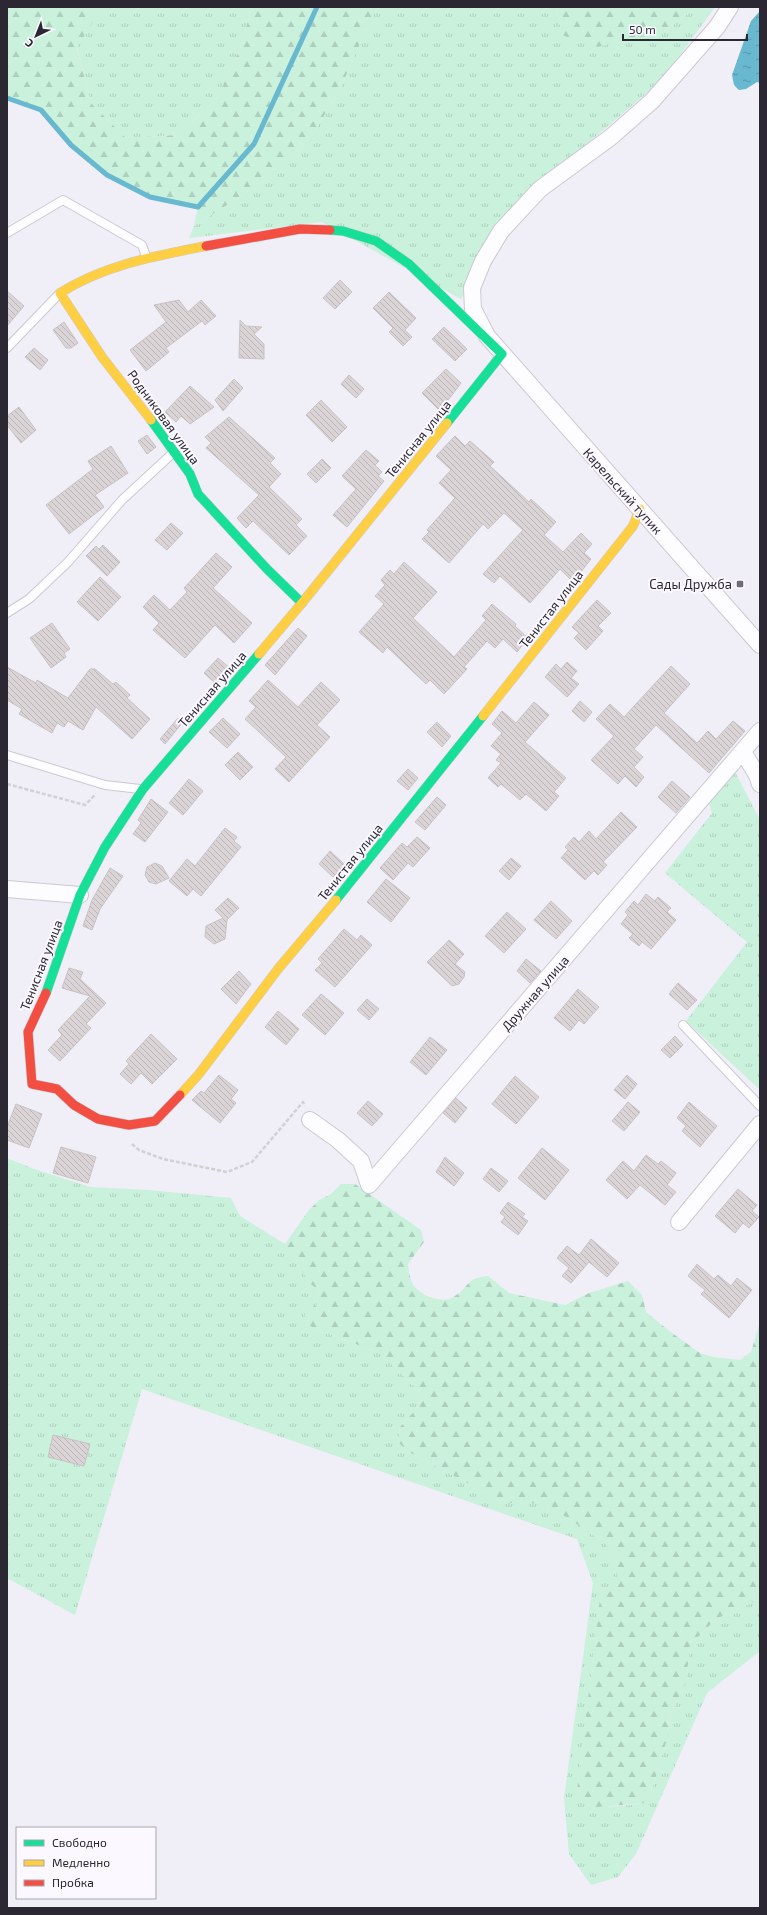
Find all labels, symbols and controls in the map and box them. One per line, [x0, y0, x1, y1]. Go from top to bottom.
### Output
north arrow [16, 16, 56, 56]
scale bar [623, 16, 747, 42]
text: 50 m [629, 22, 656, 36]
text: С [22, 36, 36, 51]
street label: Родниковая улица [124, 367, 204, 467]
street label: Тенисная улица [382, 397, 454, 481]
street label: Карельский тупик [580, 445, 666, 537]
street label: Тенистая улица [516, 567, 586, 651]
place label: Сады Дружба [649, 576, 732, 592]
marker: Сады Дружба [735, 579, 745, 589]
street label: Тенисная улица [175, 648, 249, 730]
street label: Тенистая улица [314, 820, 386, 904]
street label: Тенисная улица [16, 917, 66, 1013]
street label: Дружная улица [498, 952, 572, 1034]
legend [16, 1827, 156, 1899]
text: Свободно [52, 1835, 107, 1849]
text: Медленно [52, 1855, 110, 1869]
text: Пробка [52, 1875, 94, 1889]

